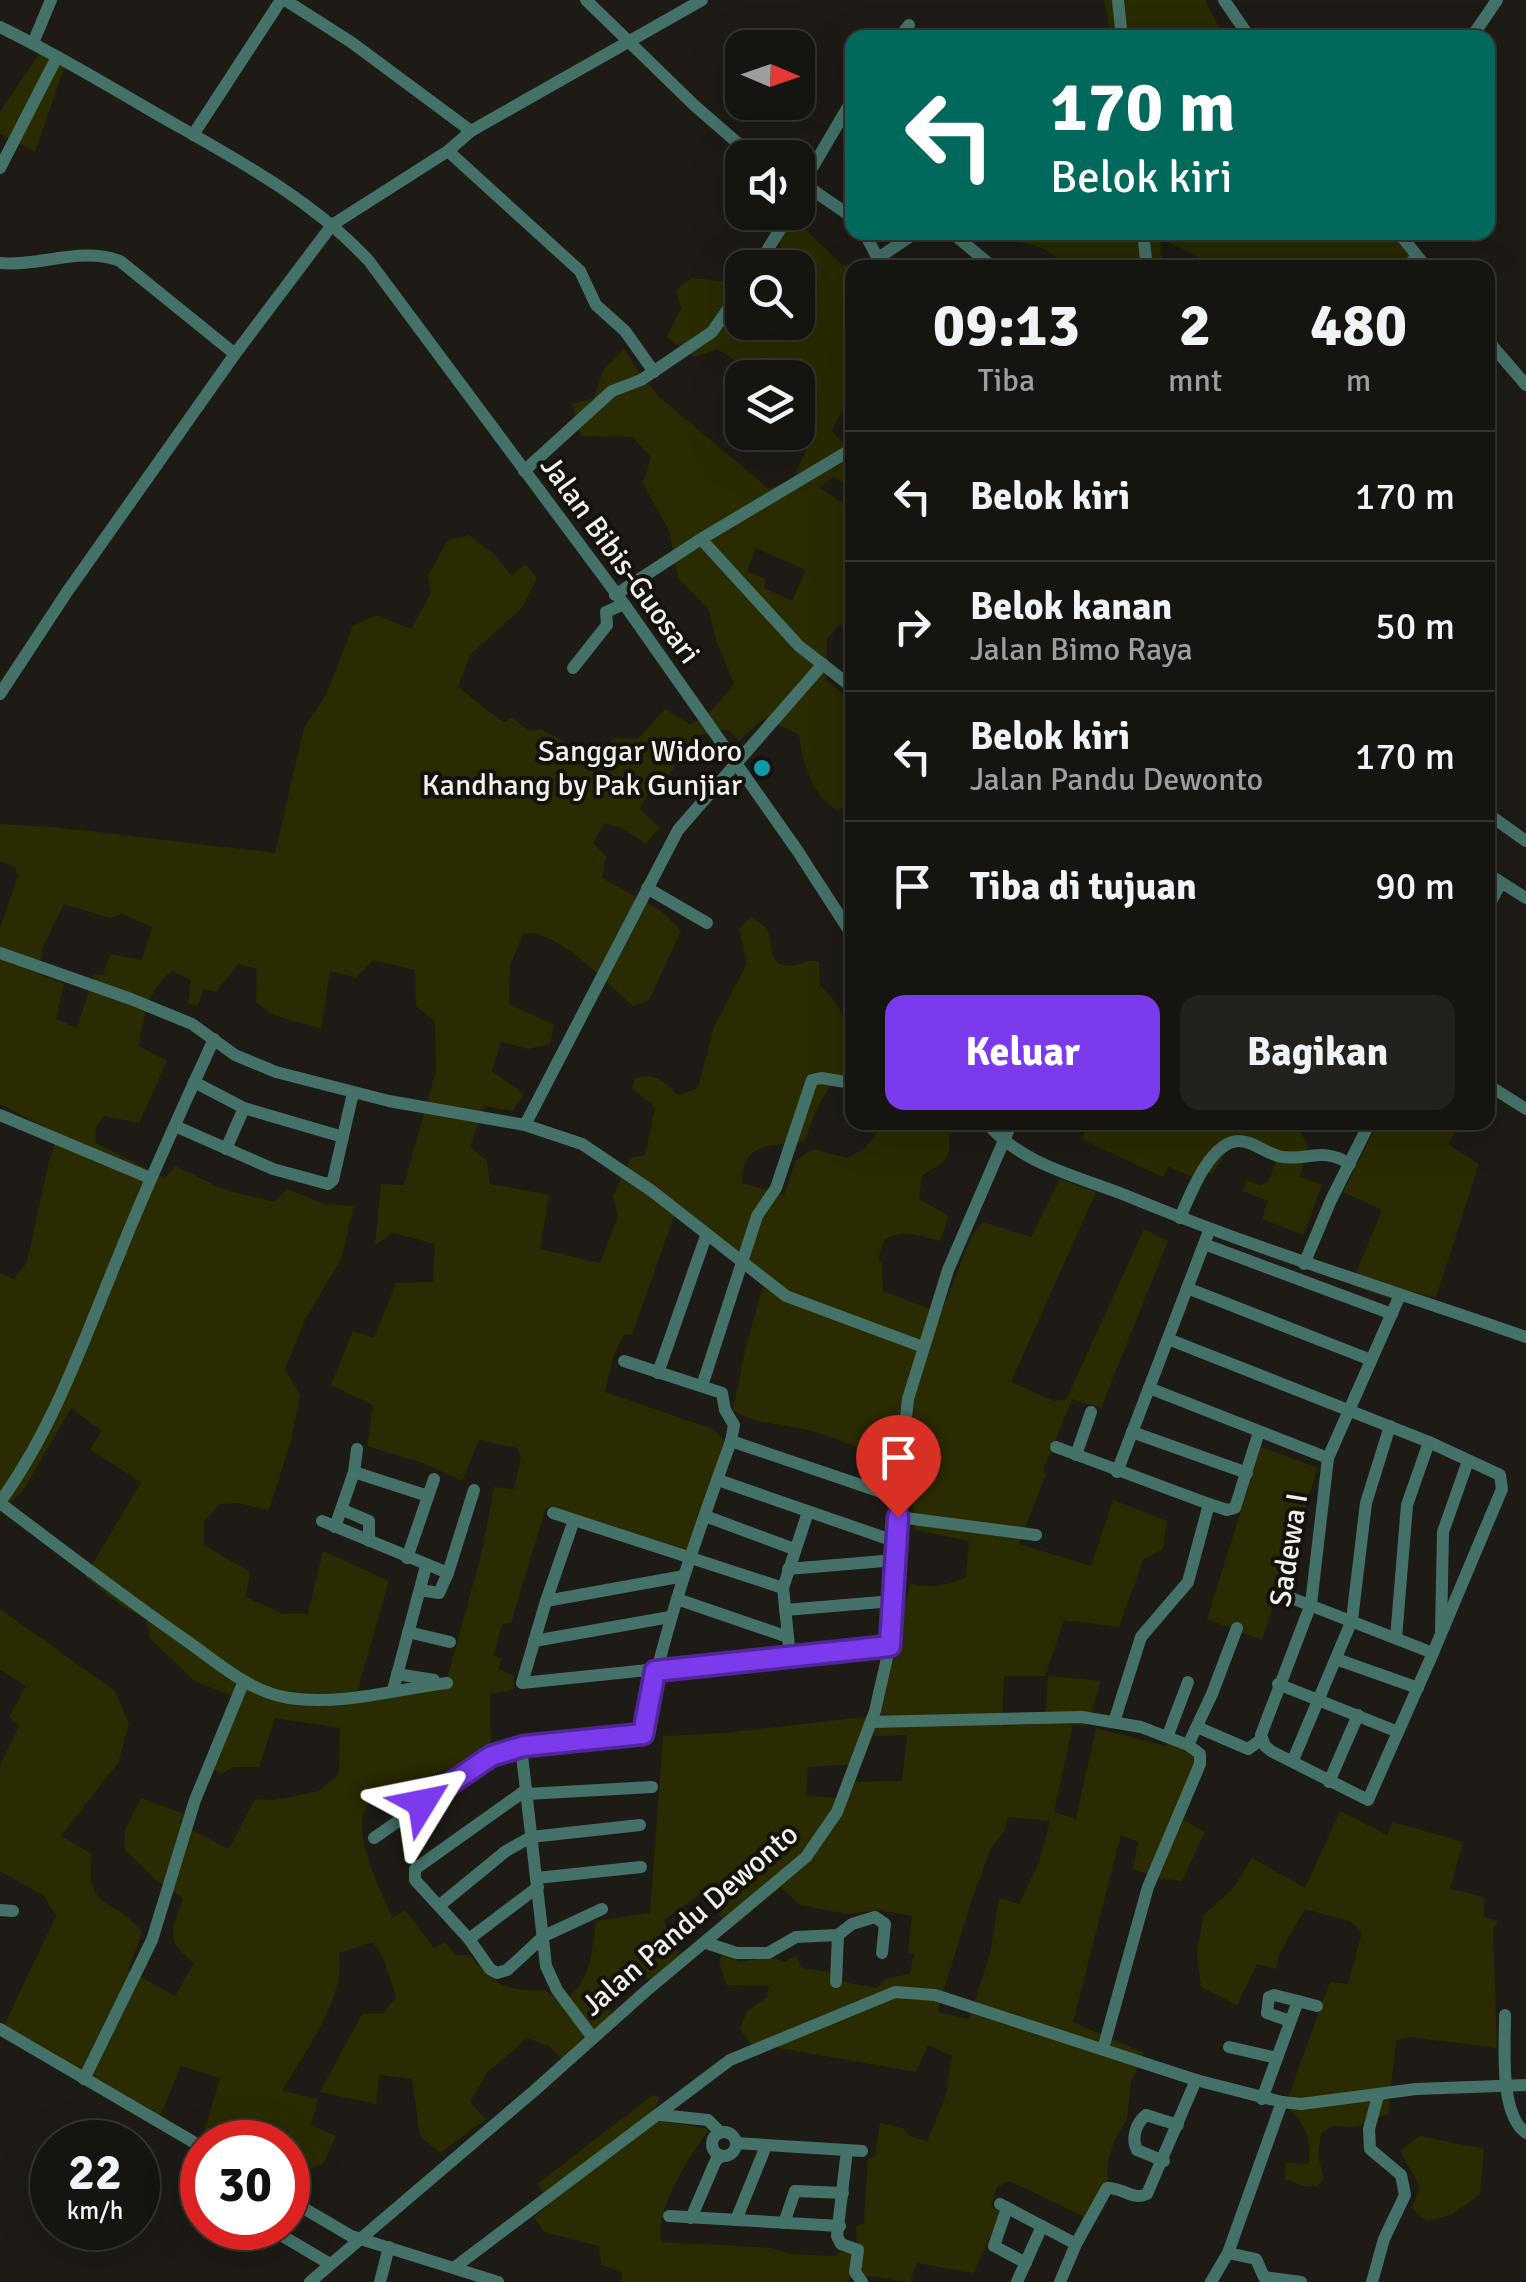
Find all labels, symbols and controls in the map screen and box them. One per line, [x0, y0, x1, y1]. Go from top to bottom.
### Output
north arrow [725, 30, 815, 120]
map controls [725, 30, 815, 450]
text: 170 m [1050, 64, 1235, 150]
icon: left [885, 70, 1015, 200]
button: sound [725, 140, 815, 230]
text: Belok kiri [1050, 150, 1232, 205]
button: search [725, 250, 815, 340]
text: 09:13 [933, 289, 1080, 363]
text: 2 [1179, 289, 1211, 363]
text: 480 [1310, 289, 1407, 363]
button: layers [725, 360, 815, 450]
text: Tiba [978, 361, 1035, 400]
text: mnt [1168, 361, 1222, 400]
text: m [1346, 361, 1371, 400]
street label: Jalan Bibis-Guosari [532, 449, 708, 671]
icon: left [885, 469, 940, 524]
text: Belok kiri [970, 473, 1130, 520]
text: 170 m [1355, 473, 1455, 520]
text: Belok kanan [970, 583, 1172, 630]
icon: right [885, 599, 940, 654]
text: 50 m [1375, 603, 1455, 650]
text: Jalan Bimo Raya [970, 630, 1193, 669]
text: Belok kiri [970, 713, 1130, 760]
icon: left [885, 729, 940, 784]
place label: Sanggar Widoro Kandhang by Pak Gunjiar [422, 733, 742, 804]
text: 170 m [1355, 733, 1455, 780]
marker: Sanggar Widoro Kandhang by Pak Gunjiar [751, 757, 773, 779]
text: Jalan Pandu Dewonto [970, 760, 1263, 799]
icon: arrive [885, 859, 940, 914]
text: Tiba di tujuan [970, 863, 1197, 910]
text: 90 m [1375, 863, 1455, 910]
button: Keluar [885, 995, 1160, 1110]
button: Bagikan [1180, 995, 1455, 1110]
pin [856, 1415, 941, 1518]
icon: arrive [871, 1430, 926, 1485]
street label: Sadewa I [1262, 1491, 1316, 1609]
position arrow [370, 1751, 474, 1855]
street label: Jalan Pandu Dewonto [574, 1816, 806, 2024]
speed limit sign: 30 [180, 2120, 310, 2250]
text: 22 [68, 2142, 122, 2204]
text: km/h [67, 2195, 123, 2226]

